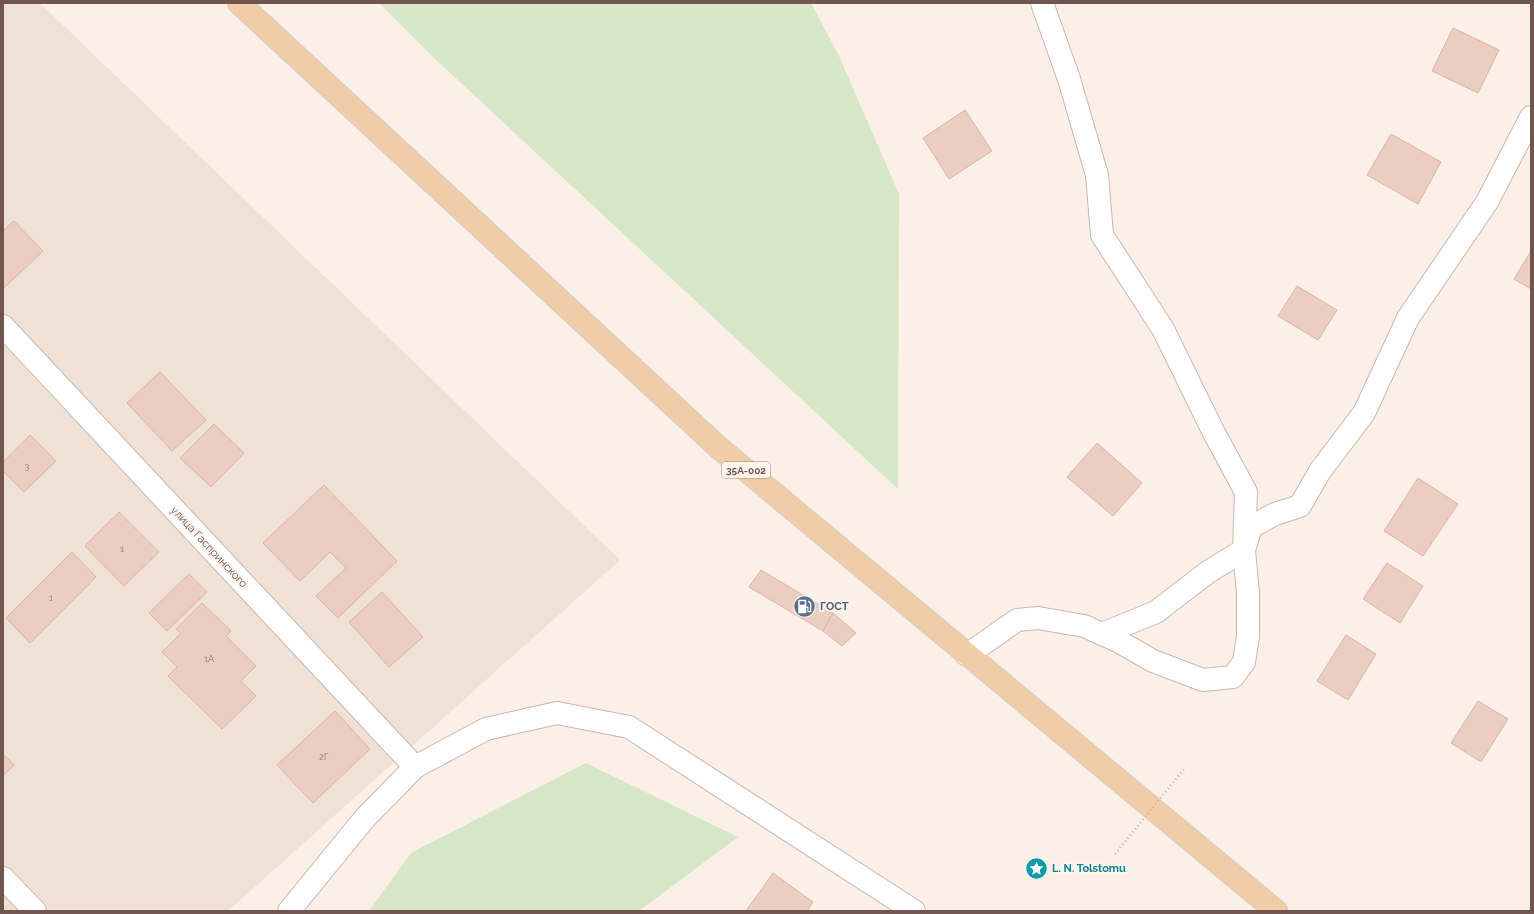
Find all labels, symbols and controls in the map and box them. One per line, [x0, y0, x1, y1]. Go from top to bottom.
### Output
house number: 3 [25, 461, 30, 471]
road number: 35А-002 [722, 462, 770, 478]
street label: улица Гаспринского [168, 504, 250, 591]
house number: 1 [120, 544, 124, 554]
house number: 1 [49, 593, 53, 603]
fuel station icon: ГОСТ [791, 593, 817, 619]
place label: ГОСТ [820, 600, 849, 613]
house number: 1А [204, 654, 214, 664]
house number: 2Г [319, 752, 329, 762]
place icon: L. N. Tolstomu [1023, 855, 1049, 881]
place label: L. N. Tolstomu [1052, 862, 1126, 875]

